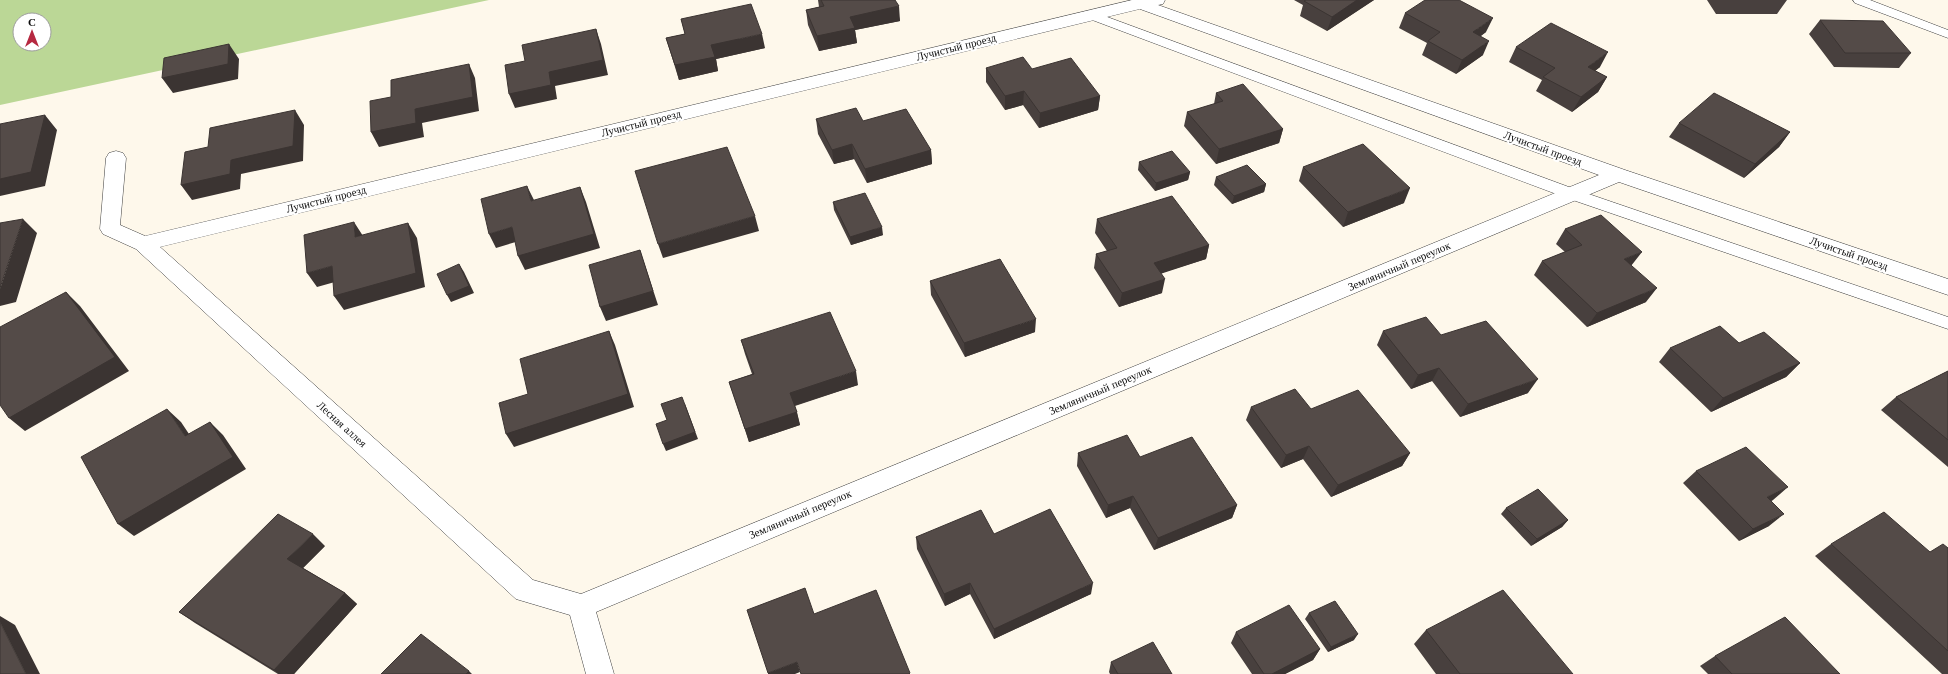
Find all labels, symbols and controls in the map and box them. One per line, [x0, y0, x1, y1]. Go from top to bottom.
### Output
north arrow [12, 12, 52, 52]
text: С [28, 15, 36, 29]
street label: Лучистый проезд [915, 30, 998, 64]
street label: Лучистый проезд [600, 106, 683, 140]
street label: Лучистый проезд [1502, 127, 1584, 169]
street label: Лучистый проезд [285, 182, 368, 216]
street label: Лучистый проезд [1808, 233, 1890, 273]
street label: Земляничный переулок [1346, 238, 1453, 294]
street label: Земляничный переулок [1047, 362, 1154, 418]
street label: Лесная аллея [314, 398, 370, 450]
street label: Земляничный переулок [747, 486, 854, 542]

